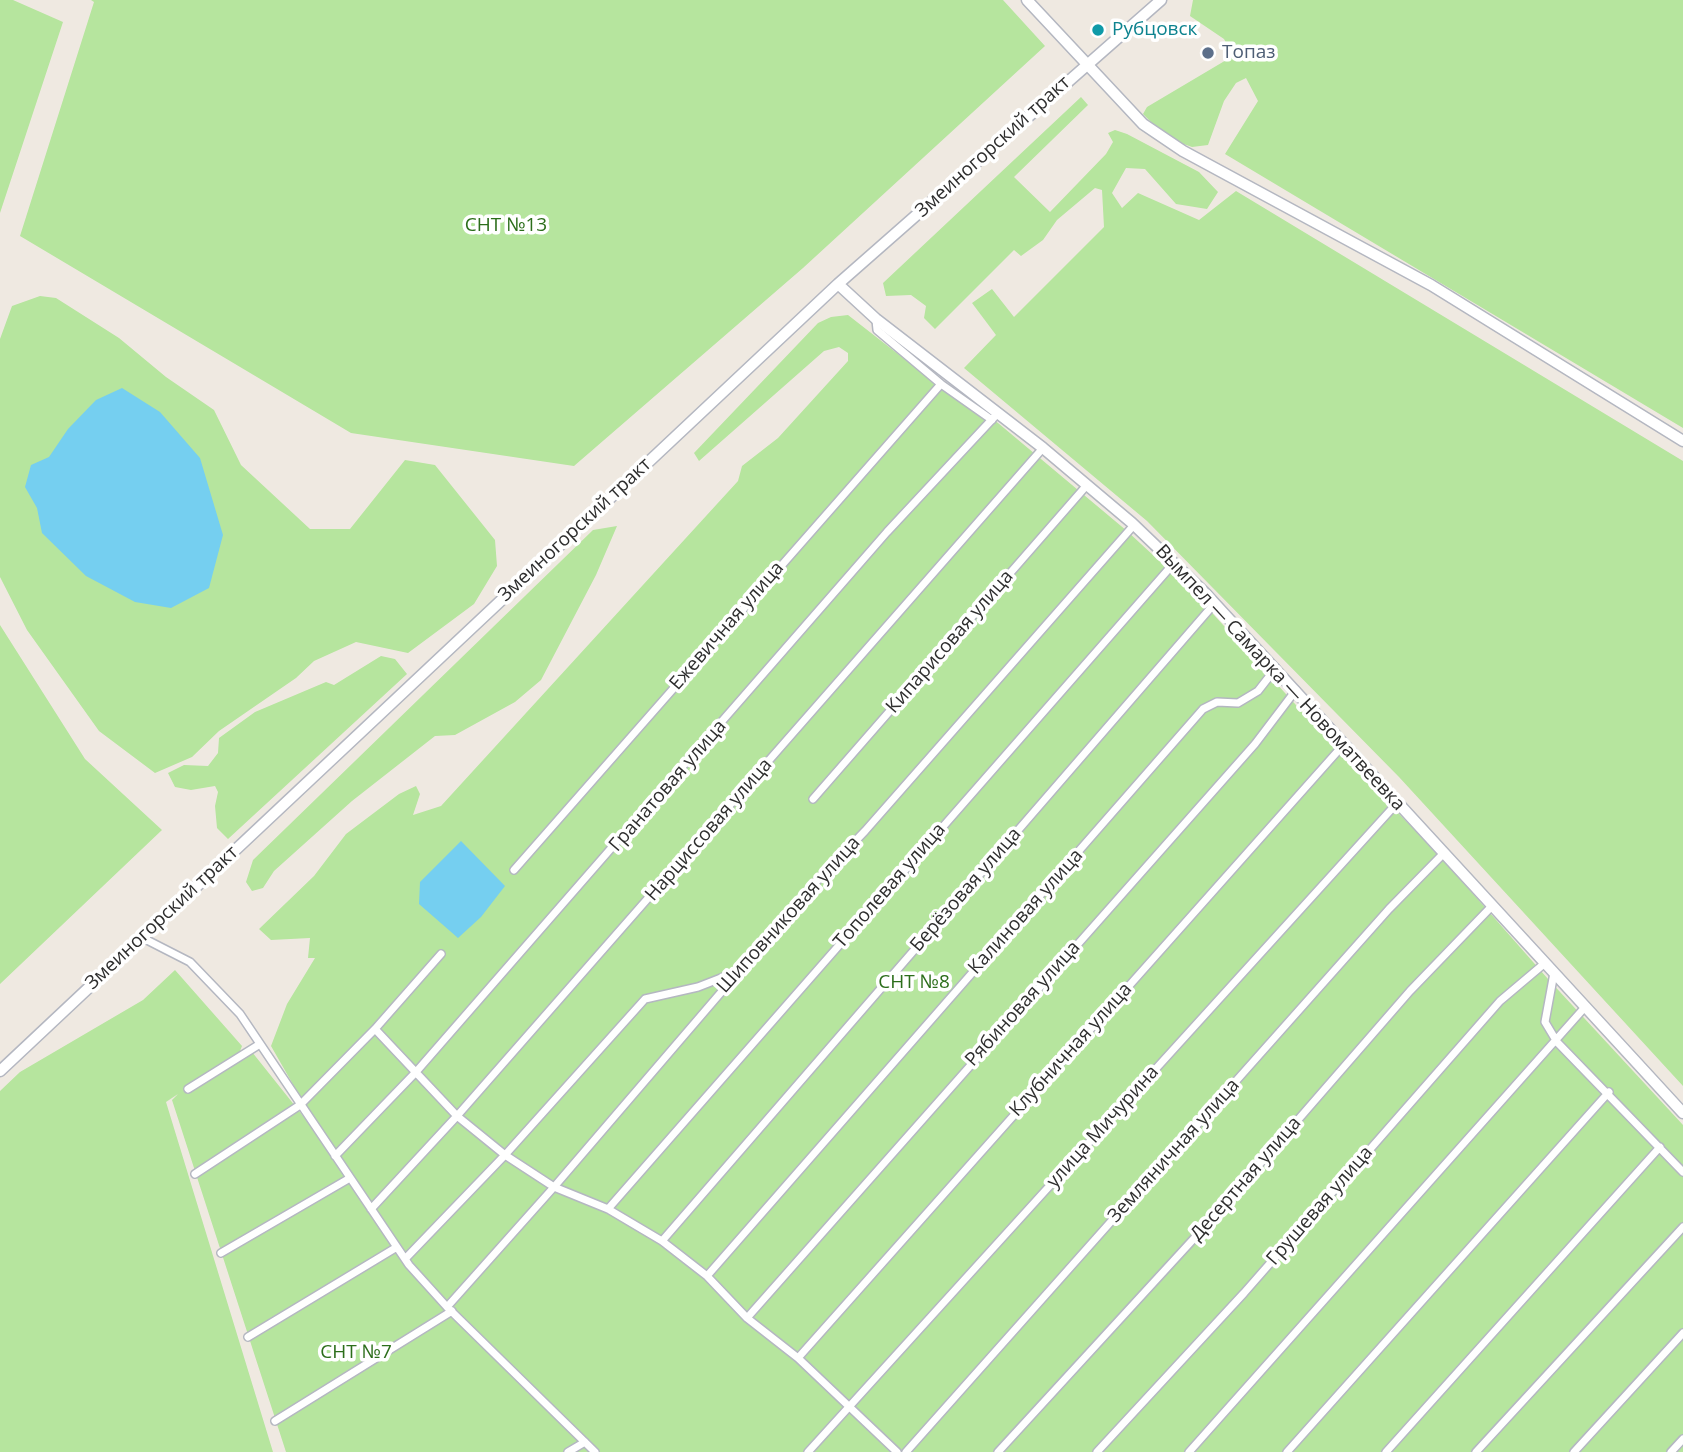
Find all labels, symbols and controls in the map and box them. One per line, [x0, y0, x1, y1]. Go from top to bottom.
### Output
place label: Рубцовск [1112, 19, 1197, 41]
marker: Рубцовск [1090, 22, 1106, 38]
place label: Топаз [1222, 42, 1275, 64]
marker: Топаз [1200, 45, 1216, 61]
street label: Змеиногорский тракт [911, 71, 1075, 223]
park label: СНТ №13 [465, 215, 547, 237]
street label: Змеиногорский тракт [494, 453, 656, 607]
street label: Вымпел — Самарка — Новоматвеевка [1150, 540, 1410, 816]
street label: Ежевичная улица [665, 557, 789, 695]
street label: Кипарисовая улица [882, 566, 1018, 718]
street label: Гранатовая улица [605, 716, 731, 856]
street label: Нарциссовая улица [641, 754, 777, 906]
street label: Тополевая улица [829, 819, 951, 953]
street label: Берёзовая улица [906, 823, 1026, 957]
street label: Шиповниковая улица [713, 832, 865, 998]
street label: Змеиногорский тракт [81, 841, 243, 995]
street label: Калиновая улица [964, 845, 1088, 979]
street label: Рябиновая улица [961, 937, 1085, 1071]
park label: СНТ №8 [878, 972, 950, 994]
street label: Клубничная улица [1005, 979, 1137, 1121]
street label: улица Мичурина [1042, 1061, 1164, 1193]
street label: Земляничная улица [1103, 1074, 1245, 1228]
street label: Десертная улица [1186, 1112, 1306, 1246]
street label: Грушевая улица [1262, 1142, 1378, 1270]
park label: СНТ №7 [320, 1342, 392, 1364]

